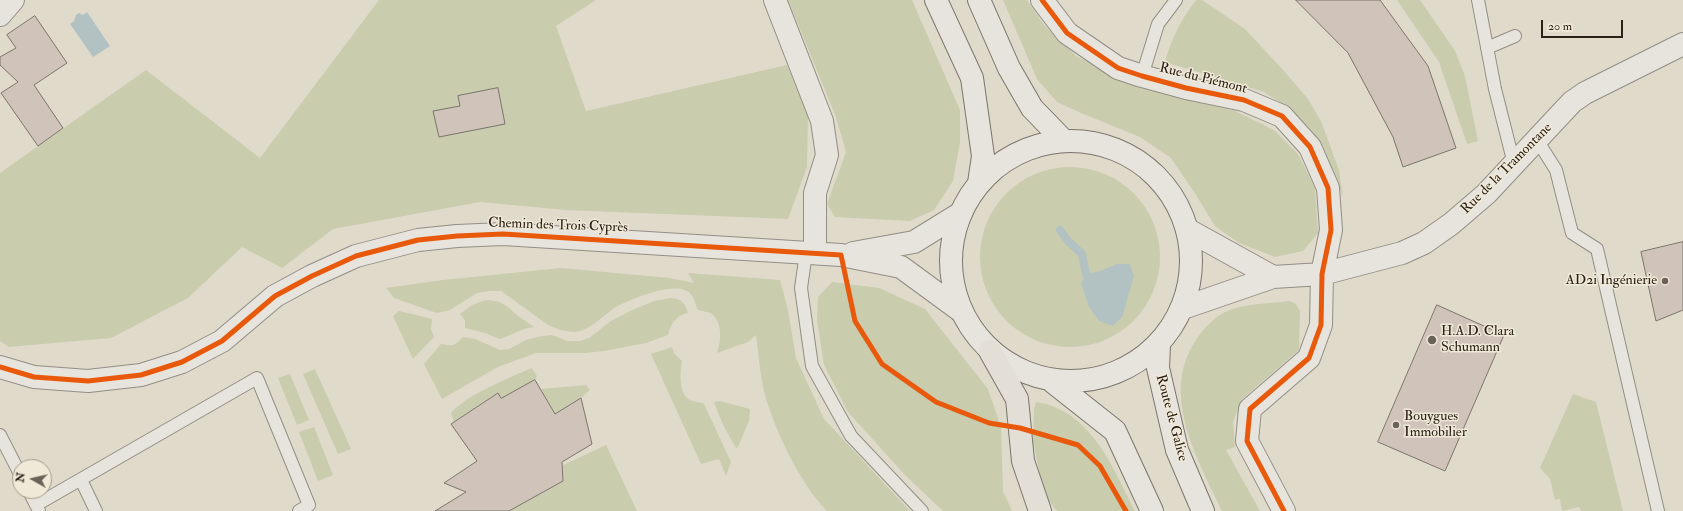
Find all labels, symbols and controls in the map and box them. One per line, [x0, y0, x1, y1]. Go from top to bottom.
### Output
scale bar [1543, 12, 1625, 38]
text: 20 m [1548, 19, 1572, 34]
street label: Rue du Piémont [1157, 60, 1249, 98]
street label: Rue de la Tramontane [1458, 120, 1556, 218]
street label: Chemin des Trois Cyprès [488, 215, 628, 237]
place label: AD2i Ingénierie [1566, 273, 1657, 289]
marker: AD2i Ingénierie [1660, 276, 1670, 286]
place label: H.A.D. Clara Schumann [1441, 324, 1514, 356]
marker: H.A.D. Clara Schumann [1426, 334, 1438, 346]
street label: Route de Galice [1151, 373, 1191, 463]
place label: Bouygues Immobilier [1404, 409, 1467, 442]
marker: Bouygues Immobilier [1391, 420, 1401, 430]
north arrow [12, 459, 52, 499]
text: N [13, 472, 28, 483]

